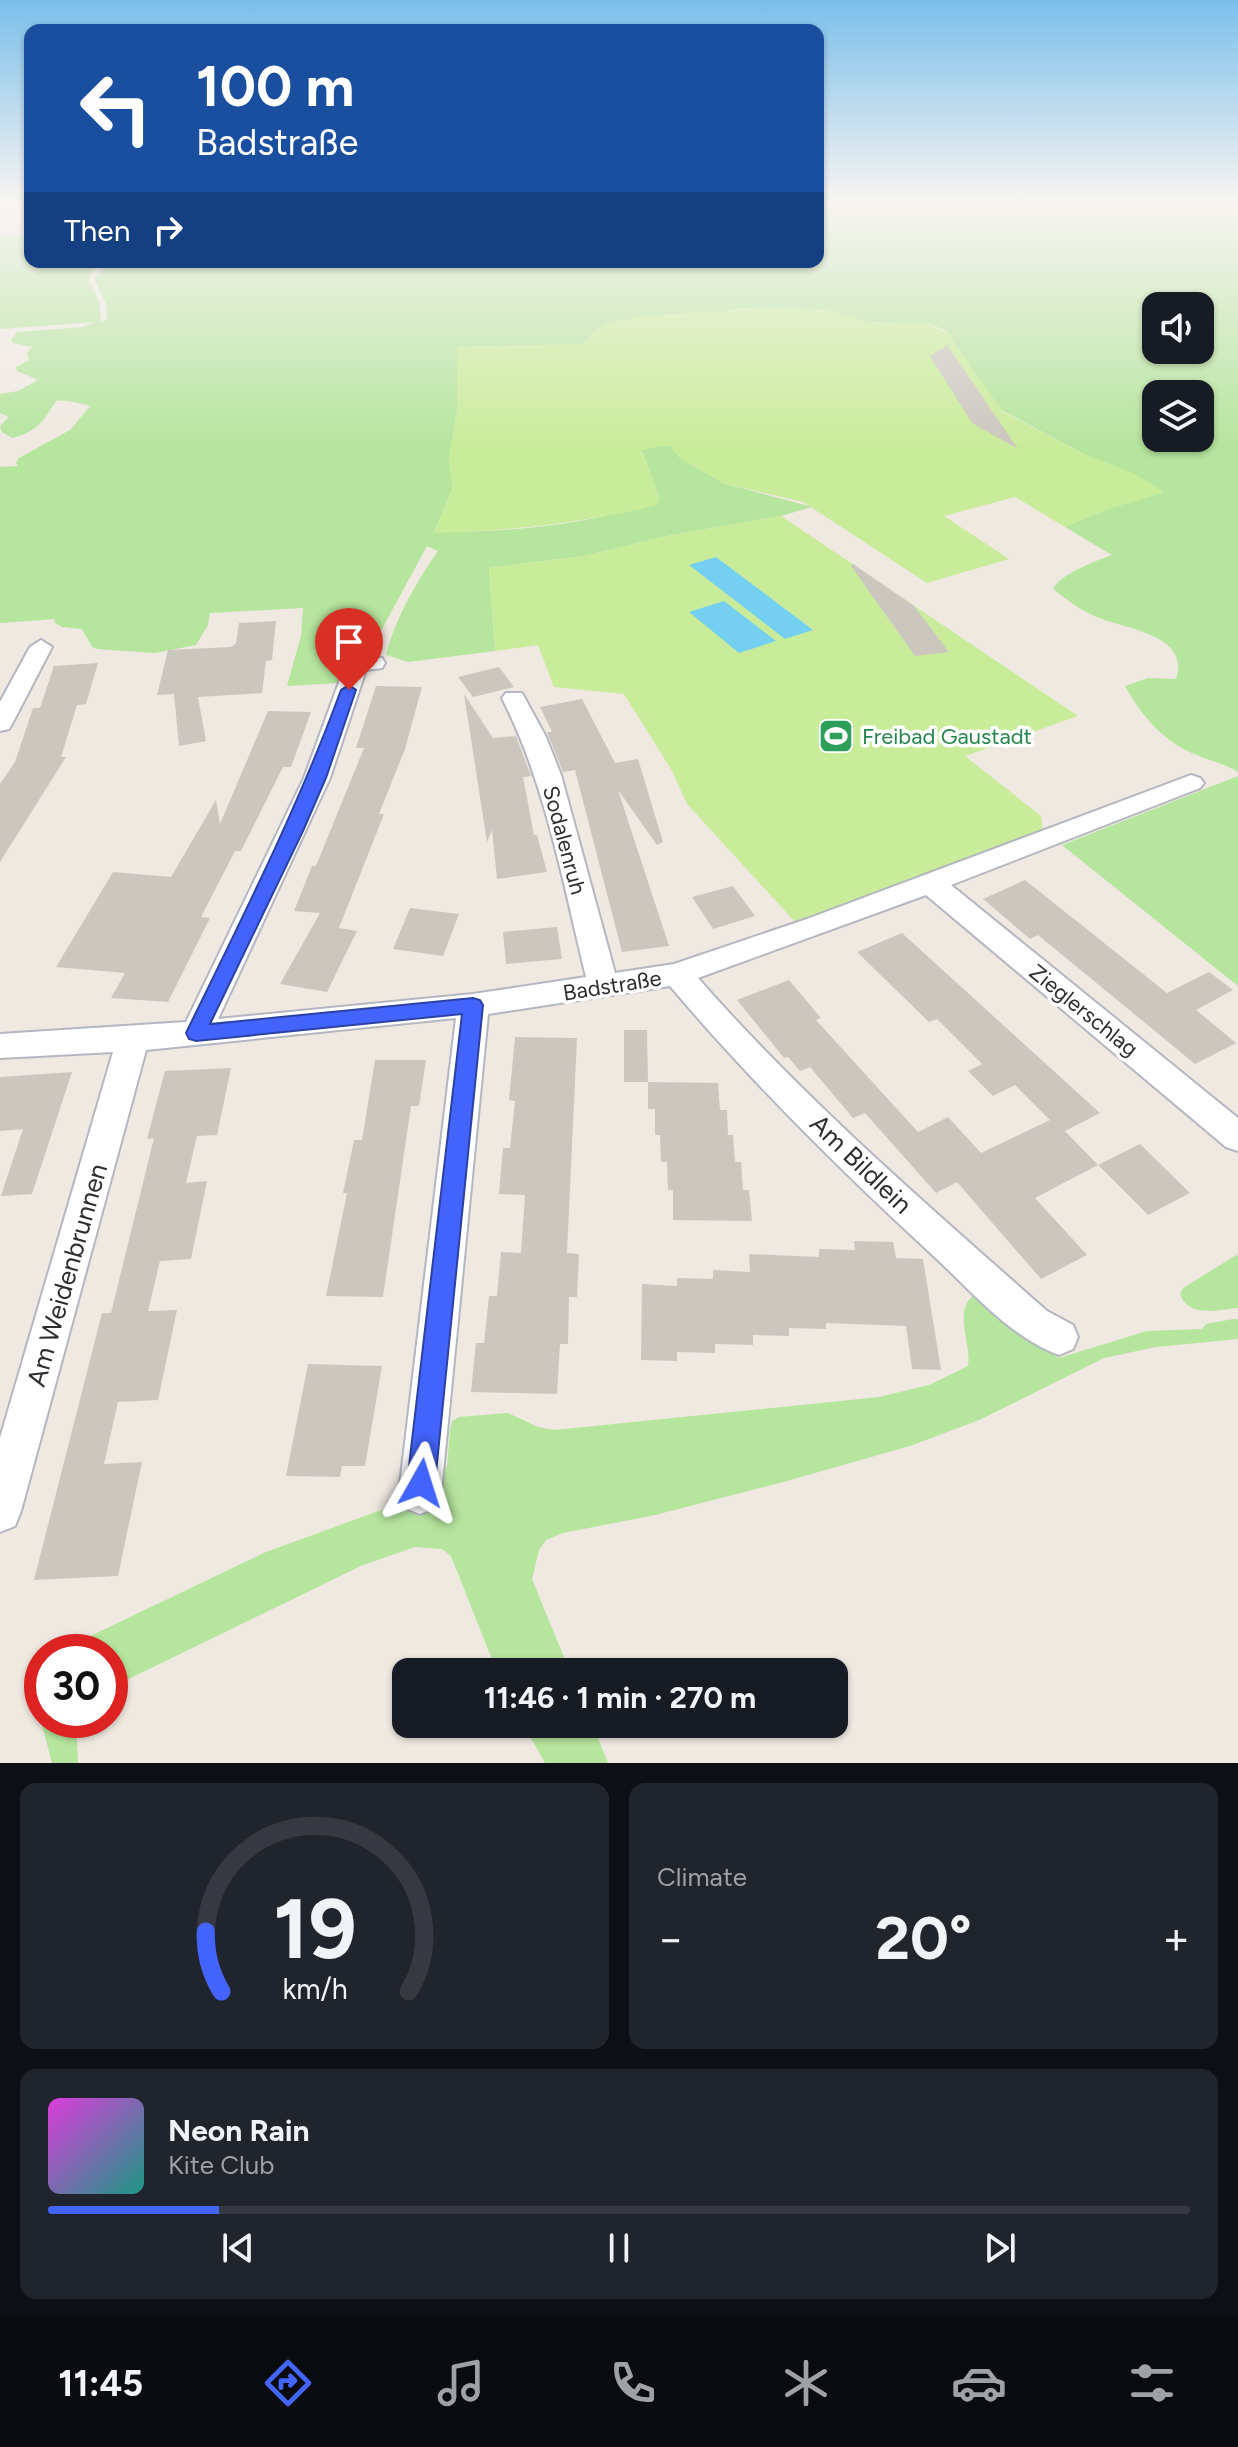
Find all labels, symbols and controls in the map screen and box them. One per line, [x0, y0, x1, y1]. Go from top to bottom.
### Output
text: 100 m [196, 53, 354, 120]
icon: left [64, 56, 168, 160]
text: Badstraße [196, 121, 358, 164]
icon: right [146, 208, 190, 252]
text: Then [64, 212, 130, 249]
map controls [1142, 292, 1214, 452]
button: sound [1142, 292, 1214, 364]
button: layers [1142, 380, 1214, 452]
pin [315, 608, 383, 690]
icon: arrive [327, 620, 371, 664]
sports icon: Freibad Gaustadt [817, 717, 855, 755]
place label: Freibad Gaustadt [862, 723, 1032, 750]
street label: Sodalenruh [537, 783, 592, 897]
street label: Zieglerschlag [1024, 958, 1143, 1062]
street label: Badstraße [561, 964, 663, 1007]
street label: Am Bildlein [803, 1108, 919, 1220]
street label: Am Weidenbrunnen [20, 1160, 114, 1390]
position arrow [379, 1441, 463, 1525]
speed limit sign: 30 [24, 1634, 128, 1738]
text: 11:46 · 1 min · 270 m [484, 1679, 756, 1716]
text: Climate [657, 1861, 747, 1893]
text: 19 [273, 1879, 356, 1979]
text: 20° [875, 1902, 972, 1974]
text: − [657, 1912, 684, 1965]
text: + [1163, 1912, 1190, 1965]
text: km/h [282, 1972, 347, 2006]
text: Neon Rain [168, 2112, 310, 2149]
text: Kite Club [168, 2149, 274, 2181]
icon: previous [216, 2226, 260, 2270]
icon: pause [597, 2226, 641, 2270]
icon: next [978, 2226, 1022, 2270]
icon: directions [260, 2355, 316, 2411]
icon: music [433, 2355, 489, 2411]
icon: phone [605, 2355, 661, 2411]
icon: climate [778, 2355, 834, 2411]
icon: car [951, 2355, 1007, 2411]
icon: filters [1124, 2355, 1180, 2411]
text: 11:45 [58, 2362, 143, 2405]

